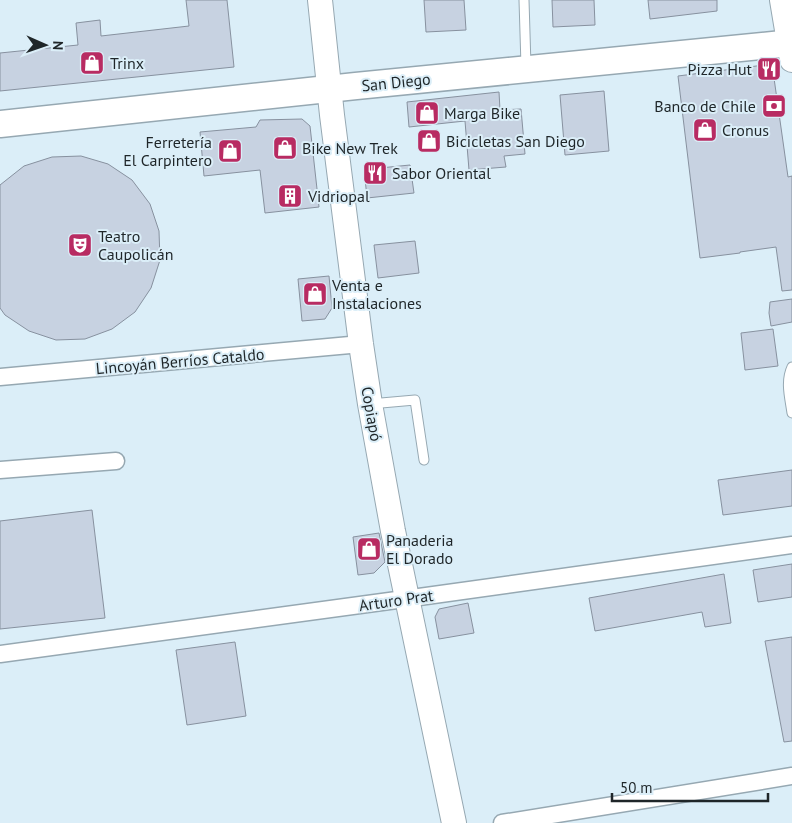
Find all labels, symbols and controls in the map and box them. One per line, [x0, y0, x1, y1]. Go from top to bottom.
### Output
north arrow [20, 20, 70, 70]
text: N [49, 41, 67, 50]
shop icon: Trinx [79, 50, 105, 76]
place label: Trinx [110, 53, 144, 73]
restaurant icon: Pizza Hut [756, 56, 782, 82]
place label: Pizza Hut [687, 59, 753, 79]
street label: San Diego [360, 68, 432, 96]
bank icon: Banco de Chile [761, 93, 787, 119]
place label: Banco de Chile [654, 96, 756, 116]
shop icon: Marga Bike [414, 100, 440, 126]
place label: Marga Bike [444, 103, 520, 123]
shop icon: Cronus [692, 117, 718, 143]
place label: Cronus [722, 120, 769, 140]
shop icon: Bicicletas San Diego [416, 128, 442, 154]
place label: Bicicletas San Diego [446, 131, 585, 151]
place label: Ferretería El Carpintero [123, 132, 212, 170]
shop icon: Bike New Trek [272, 135, 298, 161]
shop icon: Ferretería El Carpintero [217, 138, 243, 164]
place label: Bike New Trek [302, 138, 398, 158]
restaurant icon: Sabor Oriental [362, 160, 388, 186]
place label: Sabor Oriental [392, 163, 491, 183]
building icon: Vidriopal [277, 183, 303, 209]
place label: Vidriopal [307, 186, 370, 206]
place label: Teatro Caupolicán [98, 226, 174, 264]
theatre icon: Teatro Caupolicán [67, 232, 93, 258]
place label: Venta e Instalaciones [331, 275, 422, 313]
shop icon: Venta e Instalaciones [302, 281, 328, 307]
street label: Lincoyán Berríos Cataldo [95, 344, 265, 378]
street label: Copiapó [357, 385, 387, 443]
place label: Panaderia El Dorado [386, 530, 453, 568]
shop icon: Panaderia El Dorado [356, 536, 382, 562]
street label: Arturo Prat [358, 585, 435, 615]
scale bar [612, 770, 768, 802]
text: 50 m [620, 778, 653, 797]

